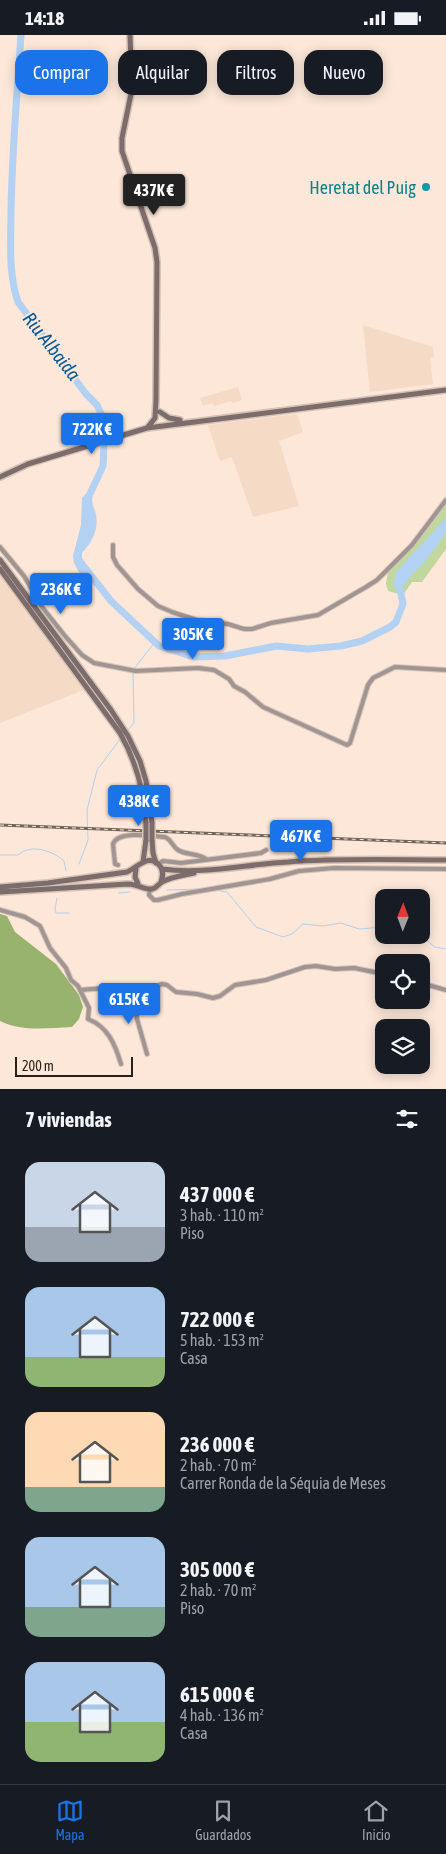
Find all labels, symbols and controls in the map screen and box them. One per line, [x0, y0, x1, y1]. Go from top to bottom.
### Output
text: 14:18 [25, 7, 64, 29]
chip: Comprar [15, 50, 108, 95]
chip: Alquilar [118, 50, 207, 95]
chip: Filtros [217, 50, 294, 95]
chip: Nuevo [304, 50, 383, 95]
pin: 437K € [113, 173, 195, 216]
place label: Heretat del Puig [309, 177, 416, 198]
text: 437K € [134, 181, 174, 199]
marker: Heretat del Puig [420, 181, 432, 193]
water label: Riu Albaida [19, 308, 85, 384]
pin: 722K € [51, 413, 133, 455]
text: 722K € [72, 420, 112, 438]
pin: 236K € [20, 573, 102, 615]
text: 236K € [41, 580, 81, 598]
pin: 305K € [152, 617, 234, 660]
text: 305K € [173, 625, 213, 643]
pin: 438K € [98, 785, 180, 827]
text: 438K € [119, 792, 159, 810]
pin: 467K € [260, 819, 342, 862]
text: 467K € [281, 827, 321, 845]
north arrow [375, 889, 430, 944]
map controls [375, 889, 430, 1074]
button: locate [375, 954, 430, 1009]
pin: 615K € [88, 983, 170, 1025]
text: 615K € [109, 990, 149, 1008]
button: layers [375, 1019, 430, 1074]
scale bar [15, 1054, 132, 1077]
text: 200 m [22, 1058, 54, 1074]
icon: filters [393, 1105, 421, 1133]
text: 7 viviendas [25, 1107, 112, 1131]
icon: home [65, 1182, 125, 1242]
text: 437 000 € [180, 1182, 254, 1206]
text: 3 hab. · 110 m² [180, 1206, 264, 1224]
text: Piso [180, 1224, 204, 1242]
icon: home [65, 1307, 125, 1367]
text: 722 000 € [180, 1307, 254, 1331]
text: 5 hab. · 153 m² [180, 1331, 264, 1349]
text: Casa [180, 1349, 208, 1367]
icon: home [65, 1432, 125, 1492]
text: 236 000 € [180, 1432, 254, 1456]
text: 2 hab. · 70 m² [180, 1456, 256, 1474]
text: Carrer Ronda de la Séquia de Meses [180, 1474, 386, 1492]
icon: home [65, 1557, 125, 1617]
text: 305 000 € [180, 1557, 254, 1581]
text: 2 hab. · 70 m² [180, 1581, 256, 1599]
text: Piso [180, 1599, 204, 1617]
icon: home [65, 1682, 125, 1742]
text: 615 000 € [180, 1682, 254, 1706]
text: 4 hab. · 136 m² [180, 1706, 264, 1724]
text: Casa [180, 1724, 208, 1742]
tab: Mapa [55, 1797, 84, 1843]
tab: Guardados [195, 1797, 251, 1843]
tab: Inicio [362, 1797, 391, 1843]

